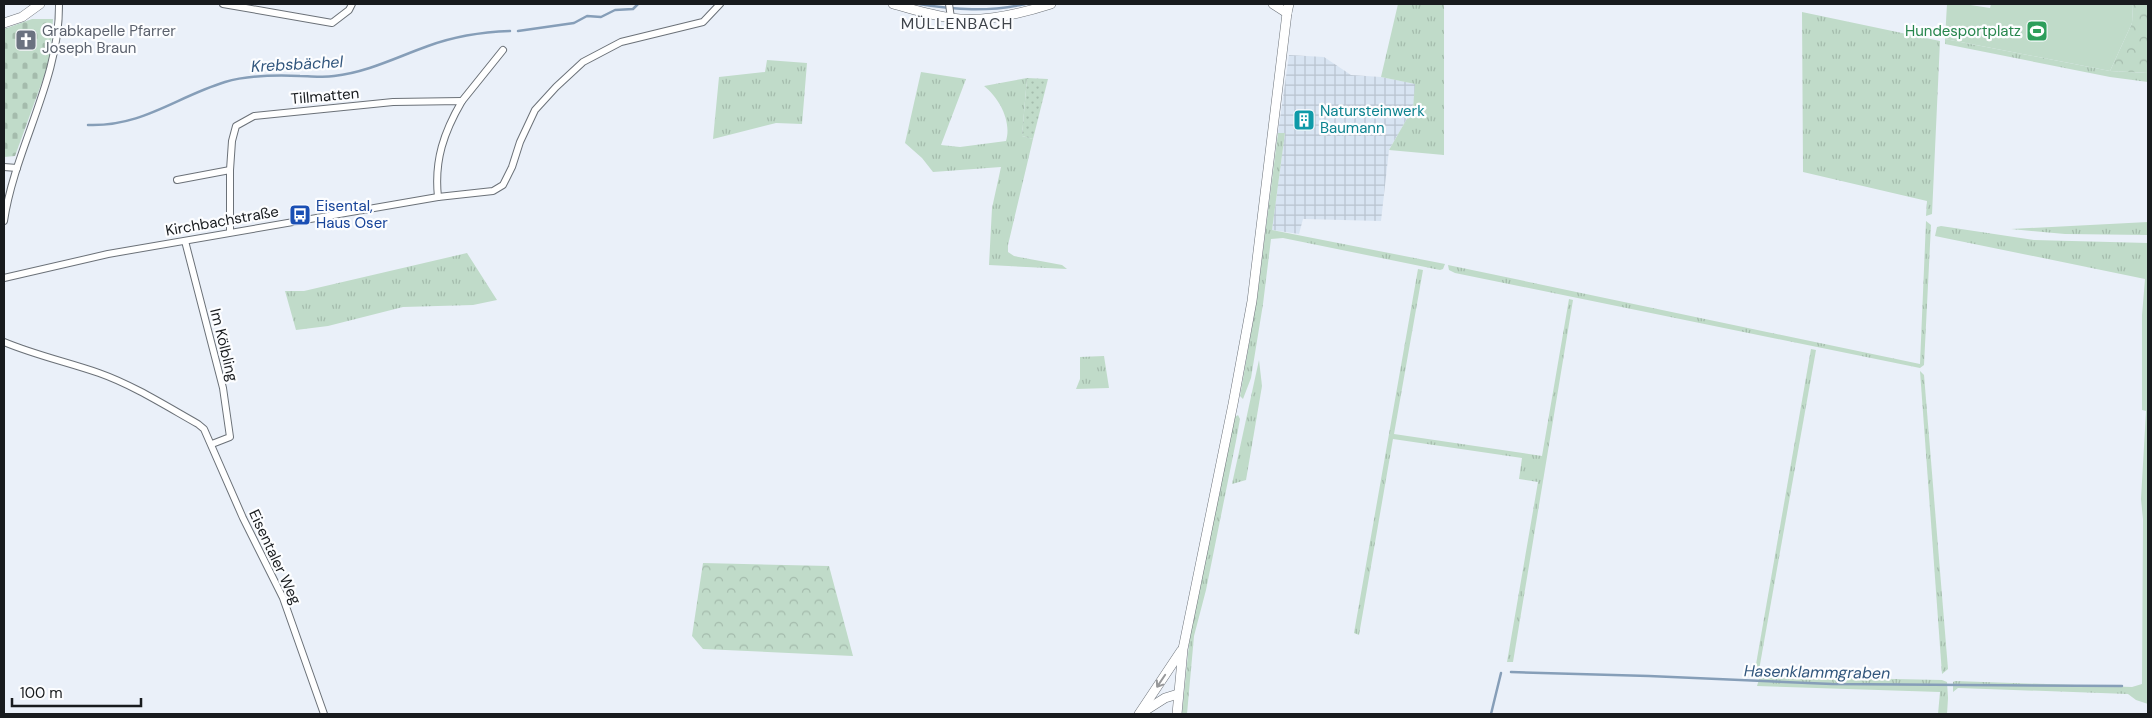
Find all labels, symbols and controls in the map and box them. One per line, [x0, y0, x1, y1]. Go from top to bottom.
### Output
district label: MÜLLENBACH [901, 13, 1013, 34]
sports icon: Hundesportplatz [2025, 19, 2049, 43]
place label: Grabkapelle Pfarrer Joseph Braun [42, 21, 176, 58]
place label: Hundesportplatz [1905, 21, 2021, 41]
church icon: Grabkapelle Pfarrer Joseph Braun [14, 28, 38, 52]
water label: Krebsbächel [250, 51, 344, 77]
street label: Tillmatten [290, 83, 360, 109]
place label: Natursteinwerk Baumann [1320, 101, 1425, 138]
building icon: Natursteinwerk Baumann [1292, 108, 1316, 132]
place label: Eisental, Haus Oser [316, 196, 388, 233]
street label: Kirchbachstraße [164, 201, 280, 241]
bus stop icon: Eisental, Haus Oser [288, 203, 312, 227]
street label: Im Kölbling [205, 306, 243, 384]
street label: Eisentaler Weg [244, 506, 306, 608]
water label: Hasenklammgraben [1744, 660, 1890, 684]
one-way arrow [1156, 674, 1166, 688]
scale bar [12, 676, 141, 708]
text: 100 m [20, 683, 63, 703]

